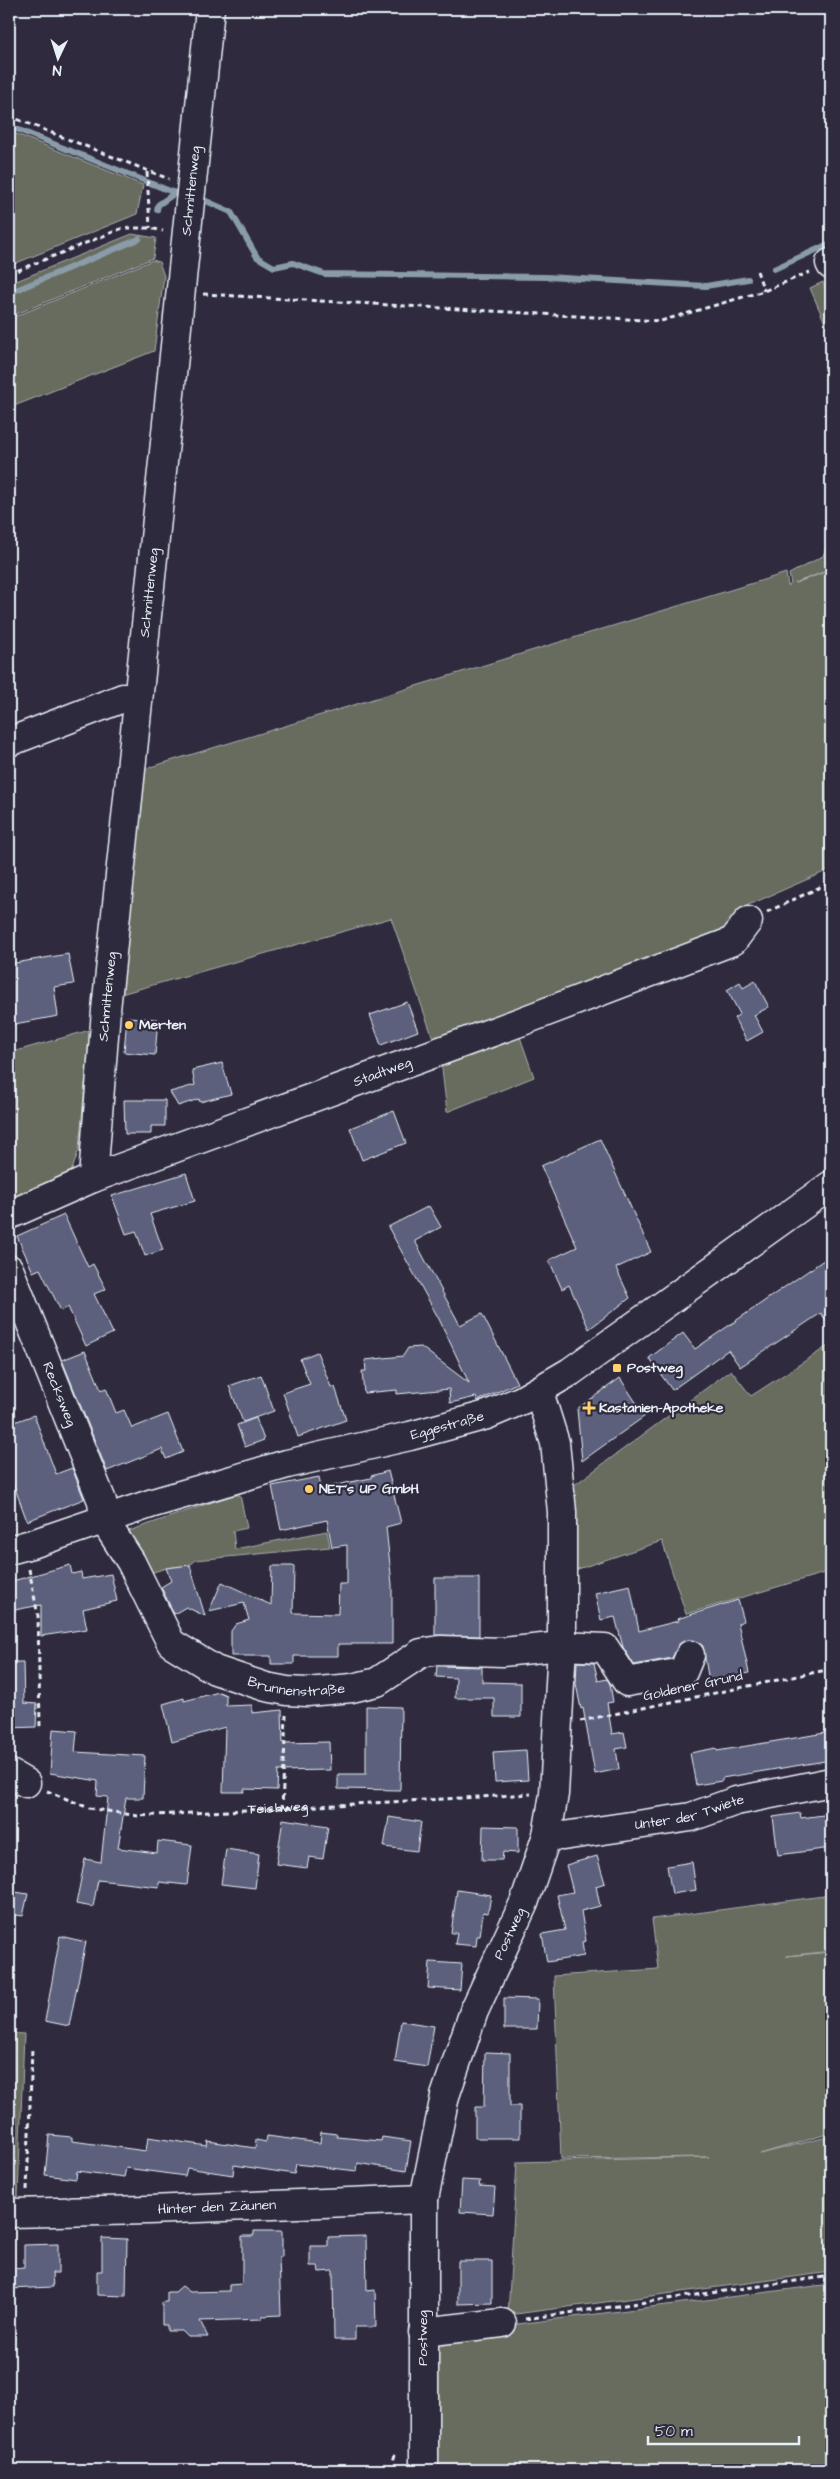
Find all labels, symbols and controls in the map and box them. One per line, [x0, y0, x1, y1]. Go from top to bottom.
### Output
north arrow [32, 32, 82, 82]
text: N [52, 60, 62, 80]
street label: Schmittenweg [177, 145, 206, 237]
street label: Schmittenweg [135, 547, 164, 638]
street label: Schmittenweg [94, 951, 122, 1042]
place label: Merten [139, 1015, 186, 1035]
marker: Merten [123, 1019, 135, 1031]
street label: Stadtweg [351, 1052, 414, 1092]
place label: Postweg [627, 1358, 683, 1379]
street label: Recksweg [37, 1359, 81, 1430]
marker: Postweg [611, 1362, 623, 1374]
place label: Kastanien-Apotheke [599, 1398, 724, 1418]
marker: Kastanien-Apotheke [583, 1402, 595, 1414]
street label: Eggestraße [408, 1406, 487, 1445]
place label: NET's UP GmbH [319, 1479, 420, 1499]
marker: NET's UP GmbH [303, 1483, 315, 1495]
street label: Goldener Grund [641, 1666, 745, 1706]
street label: Brunnenstraße [245, 1672, 346, 1702]
street label: Unter der Twiete [633, 1790, 746, 1835]
street label: Teichweg [247, 1797, 309, 1820]
street label: Postweg [489, 1904, 531, 1963]
street label: Hinter den Zäunen [157, 2195, 276, 2220]
street label: Postweg [413, 2310, 433, 2366]
scale bar [648, 2414, 799, 2446]
text: 50 m [655, 2421, 693, 2442]

